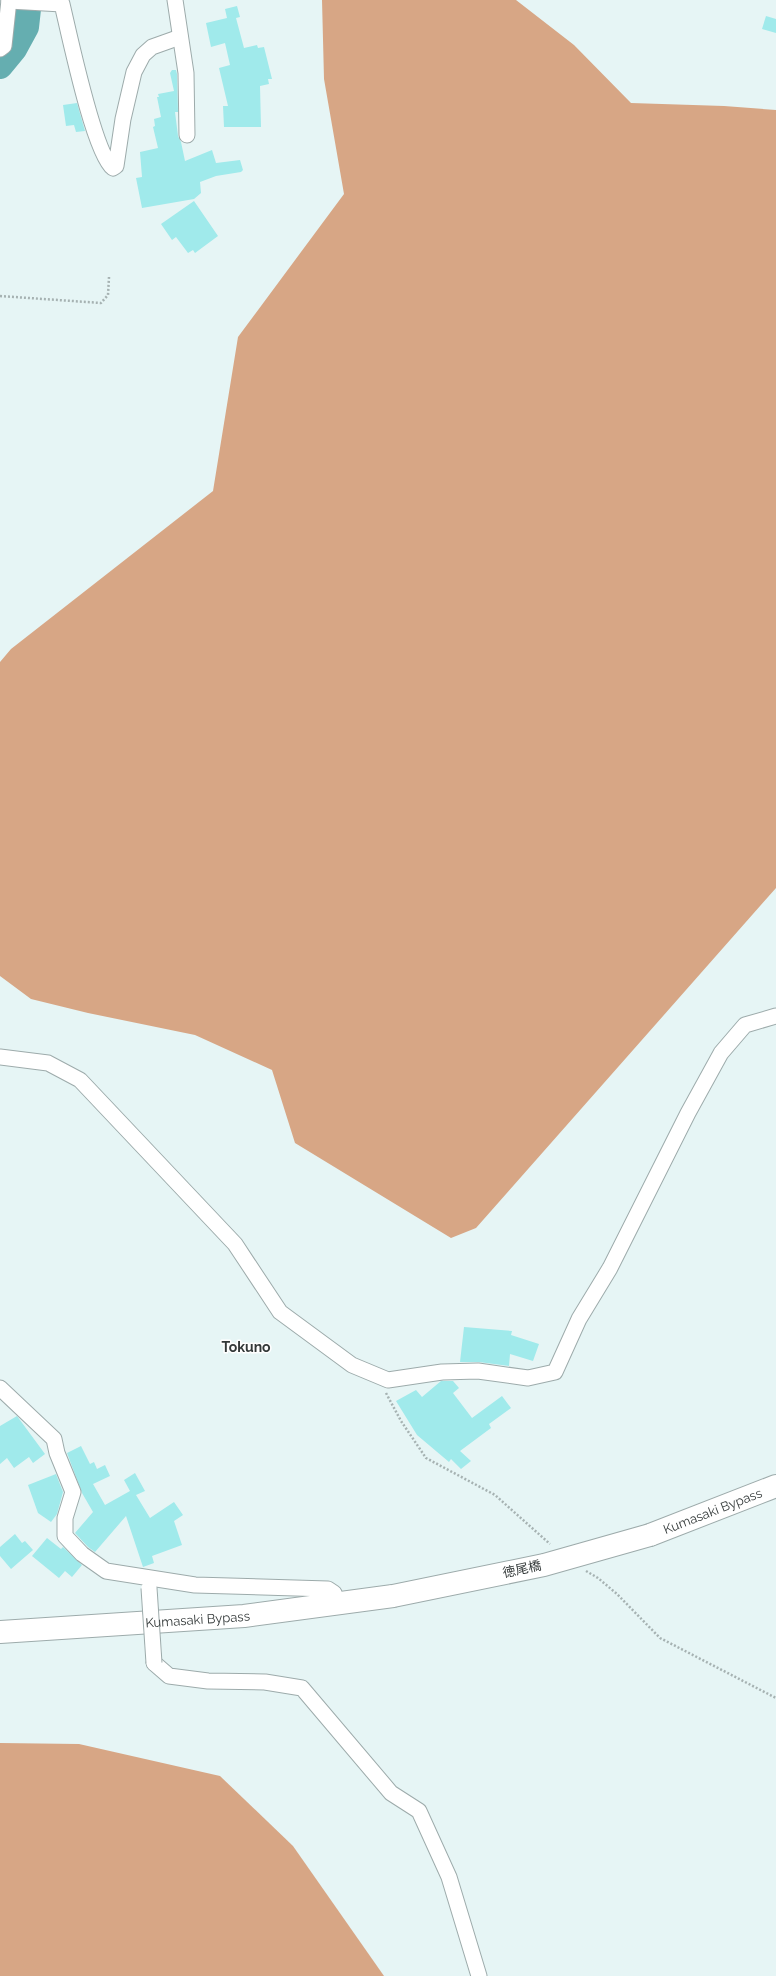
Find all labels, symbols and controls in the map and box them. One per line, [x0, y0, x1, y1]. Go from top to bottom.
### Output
district label: Tokuno [221, 1339, 271, 1355]
street label: Kumasaki Bypass [661, 1485, 764, 1537]
street label: 徳尾橋 [501, 1558, 543, 1580]
street label: Kumasaki Bypass [145, 1608, 251, 1630]

